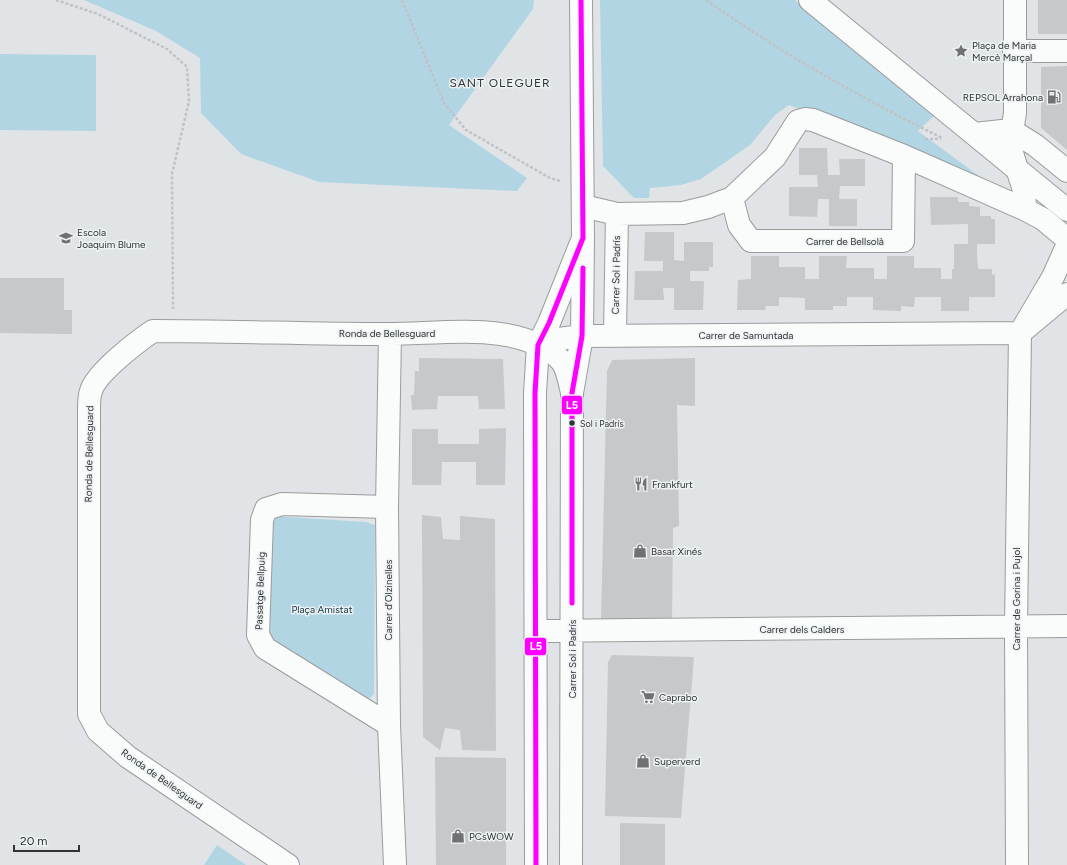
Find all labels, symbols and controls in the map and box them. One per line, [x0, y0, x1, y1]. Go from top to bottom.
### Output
place label: Plaça de Maria Mercè Marçal [972, 39, 1036, 64]
place icon: Plaça de Maria Mercè Marçal [953, 43, 969, 59]
district label: SANT OLEGUER [449, 76, 551, 90]
fuel station icon: REPSOL Arrahona [1046, 89, 1062, 105]
place label: REPSOL Arrahona [963, 91, 1043, 104]
place label: Escola Joaquim Blume [77, 226, 146, 251]
school or university icon: Escola Joaquim Blume [58, 230, 74, 246]
street label: Carrer Sol i Padrís [609, 235, 623, 315]
street label: Carrer de Bellsolà [806, 235, 884, 248]
street label: Ronda de Bellesguard [339, 327, 436, 340]
street label: Carrer de Samuntada [699, 329, 793, 342]
line badge: L5 [561, 395, 583, 415]
text: L5 [566, 399, 578, 412]
street label: Ronda de Bellesguard [82, 405, 96, 502]
marker: Sol i Padrís [567, 418, 577, 428]
place label: Sol i Padrís [580, 418, 624, 429]
restaurant icon: Frankfurt [633, 476, 649, 492]
place label: Frankfurt [652, 478, 693, 491]
shop icon: Basar Xinés [632, 543, 648, 559]
place label: Basar Xinés [651, 545, 702, 558]
street label: Carrer de Gorina i Pujol [1010, 547, 1023, 651]
street label: Passatge Bellpuig [252, 551, 268, 630]
street label: Carrer d'Olzinelles [382, 559, 395, 641]
park label: Plaça Amistat [292, 603, 353, 616]
street label: Carrer Sol i Padrís [566, 619, 579, 698]
street label: Carrer dels Calders [760, 623, 845, 636]
line badge: L5 [524, 637, 547, 656]
text: L5 [530, 640, 542, 653]
supermarket icon: Caprabo [640, 689, 656, 705]
place label: Caprabo [659, 691, 698, 704]
street label: Ronda de Bellesguard [119, 746, 205, 812]
shop icon: Superverd [635, 753, 651, 769]
place label: Superverd [654, 755, 700, 768]
scale bar [14, 827, 79, 853]
shop icon: PCsWOW [450, 828, 466, 844]
place label: PCsWOW [469, 830, 514, 843]
text: 20 m [20, 834, 48, 848]

